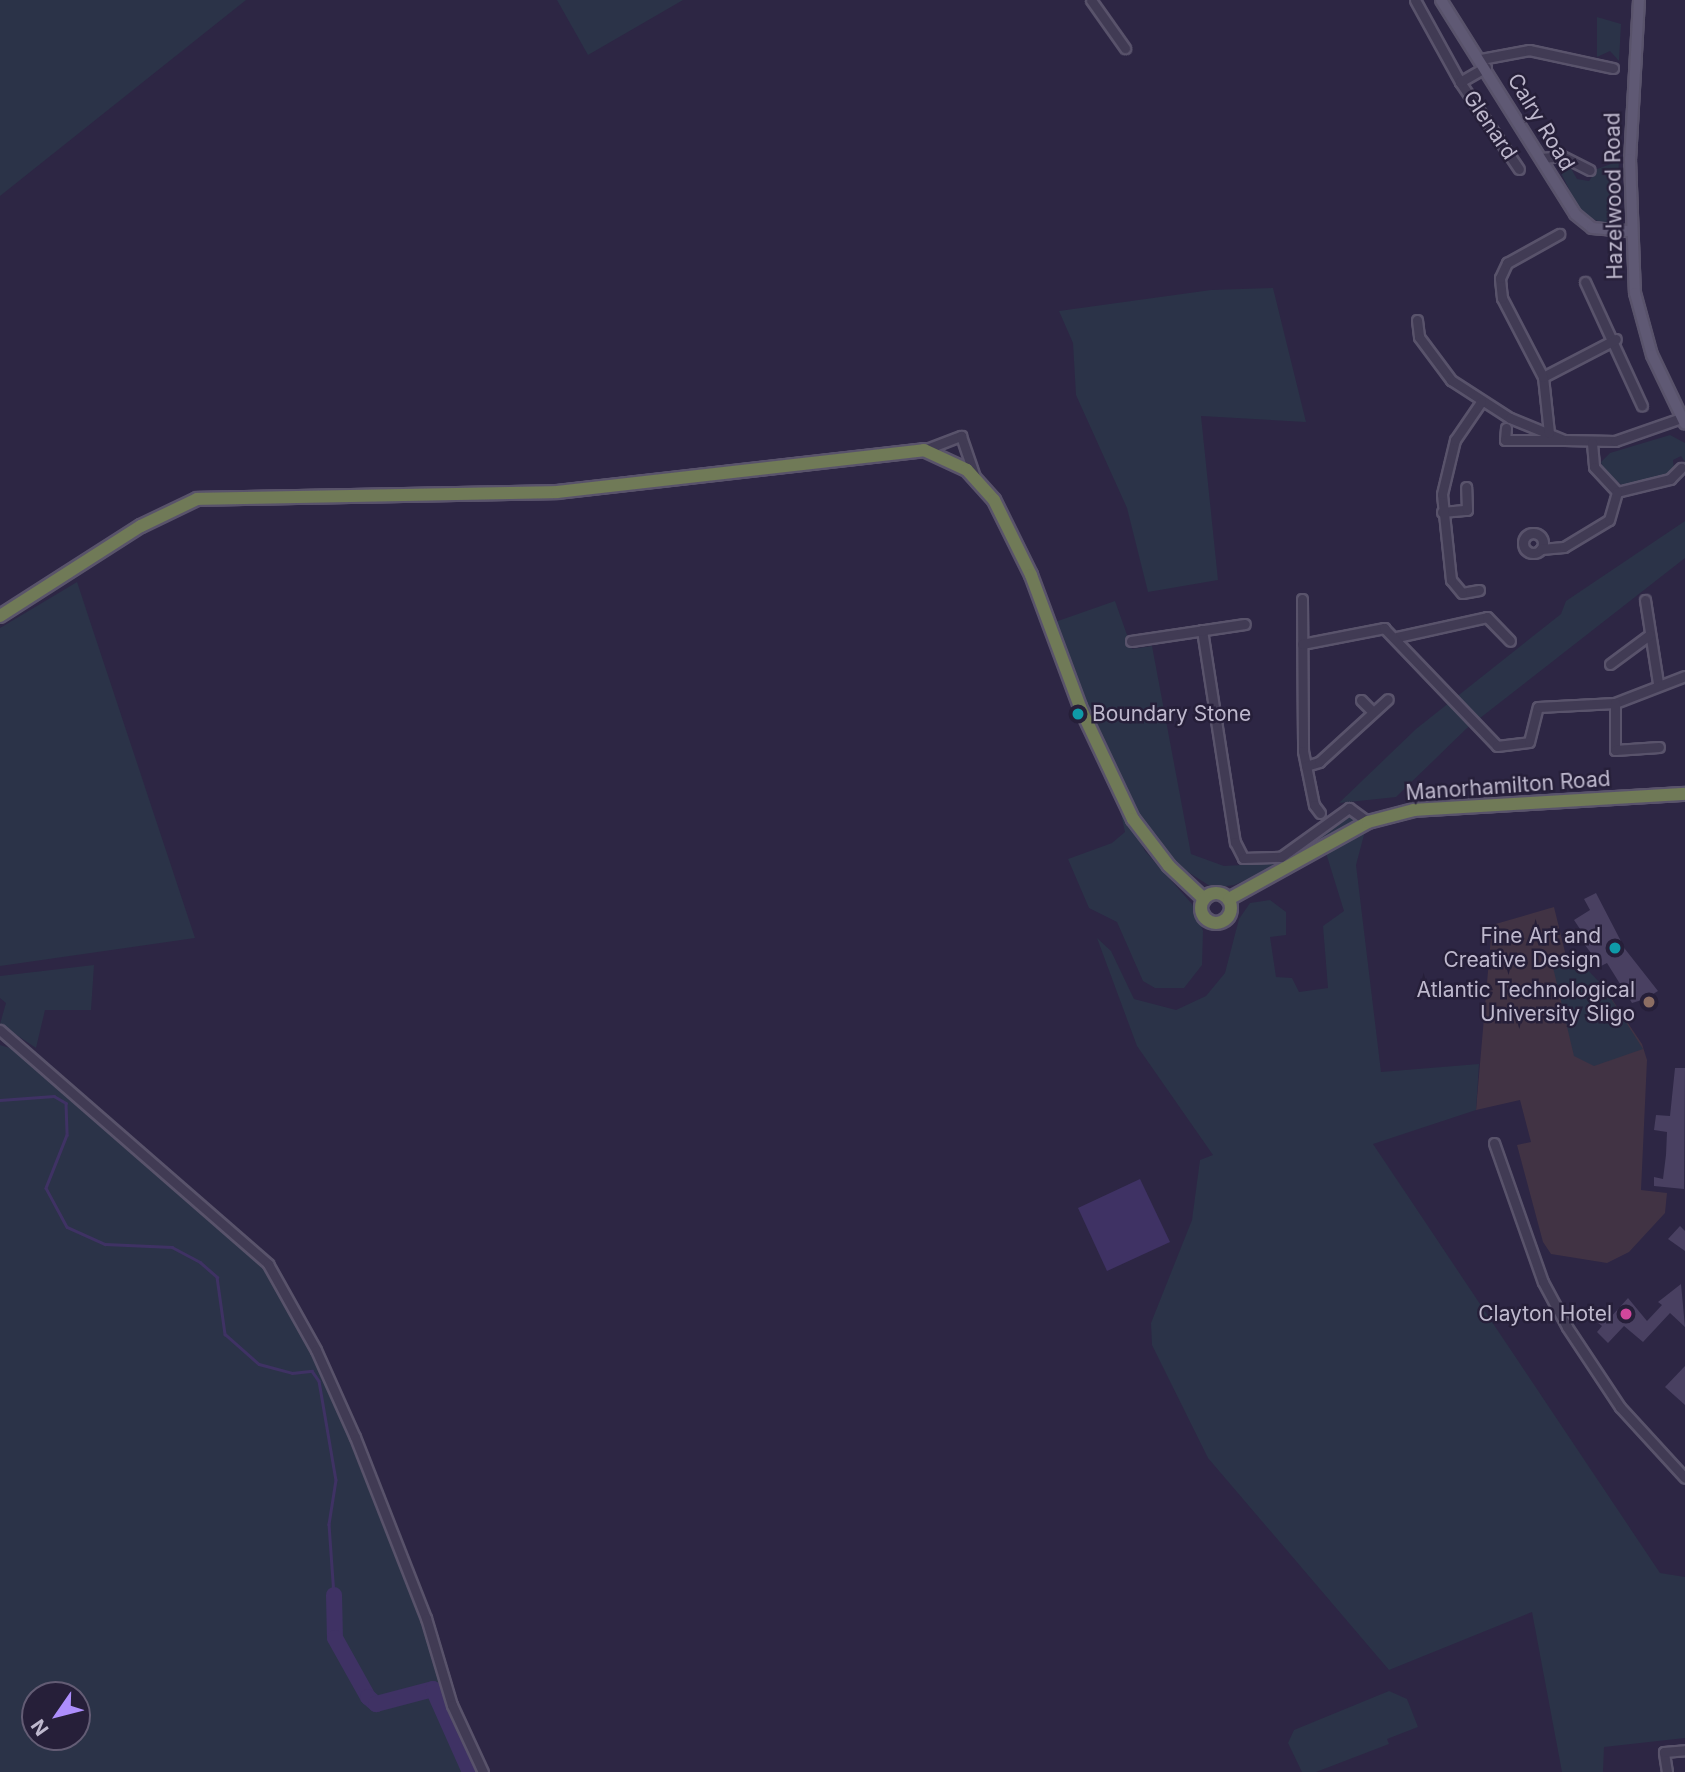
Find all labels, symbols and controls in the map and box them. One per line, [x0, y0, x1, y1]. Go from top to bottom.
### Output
street label: Calry Road [1502, 69, 1580, 175]
street label: Glenard [1458, 86, 1522, 164]
street label: Hazelwood Road [1600, 112, 1628, 280]
place label: Boundary Stone [1092, 701, 1251, 727]
marker: Boundary Stone [1070, 706, 1086, 722]
street label: Manorhamilton Road [1405, 766, 1611, 806]
place label: Fine Art and Creative Design [1444, 923, 1601, 973]
marker: Fine Art and Creative Design [1607, 940, 1623, 956]
place label: Atlantic Technological University Sligo [1417, 977, 1635, 1027]
marker: Atlantic Technological University Sligo [1641, 994, 1657, 1010]
place label: Clayton Hotel [1478, 1301, 1612, 1327]
marker: Clayton Hotel [1618, 1306, 1634, 1322]
north arrow [21, 1681, 91, 1751]
text: N [26, 1715, 54, 1740]

